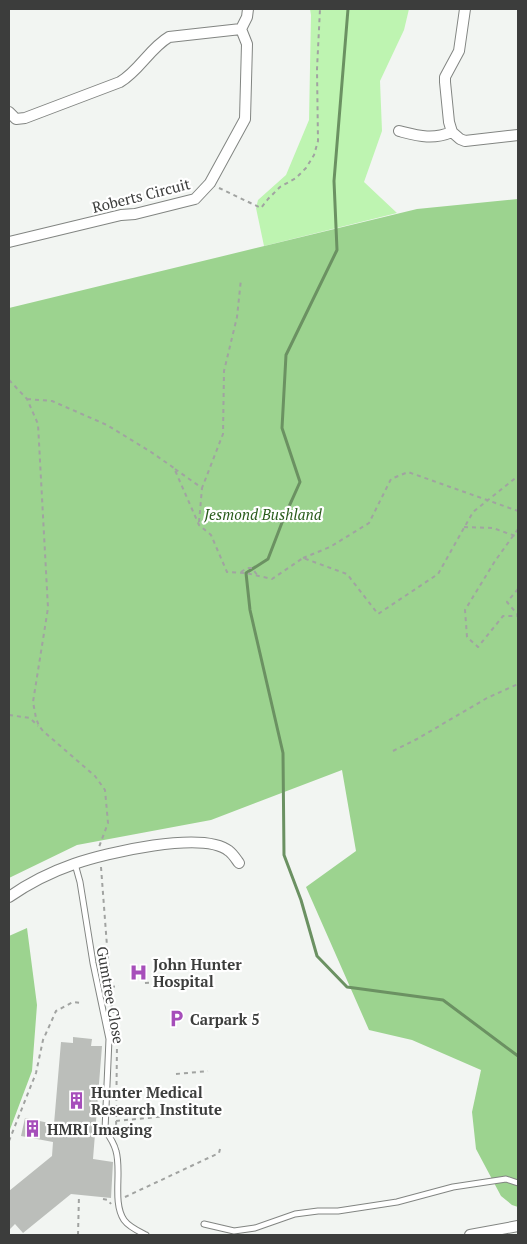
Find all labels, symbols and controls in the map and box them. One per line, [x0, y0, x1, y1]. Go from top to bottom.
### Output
street label: Roberts Circuit [90, 173, 193, 217]
park label: Jesmond Bushland [203, 504, 323, 524]
street label: Gumtree Close [93, 945, 129, 1045]
place label: John Hunter Hospital [153, 954, 242, 991]
hospital icon: John Hunter Hospital [129, 963, 149, 983]
parking icon: Carpark 5 [166, 1009, 186, 1029]
place label: Carpark 5 [190, 1009, 260, 1029]
place label: Hunter Medical Research Institute [91, 1082, 222, 1119]
building icon: Hunter Medical Research Institute [67, 1091, 87, 1111]
building icon: HMRI Imaging [23, 1119, 43, 1139]
place label: HMRI Imaging [47, 1119, 152, 1139]

